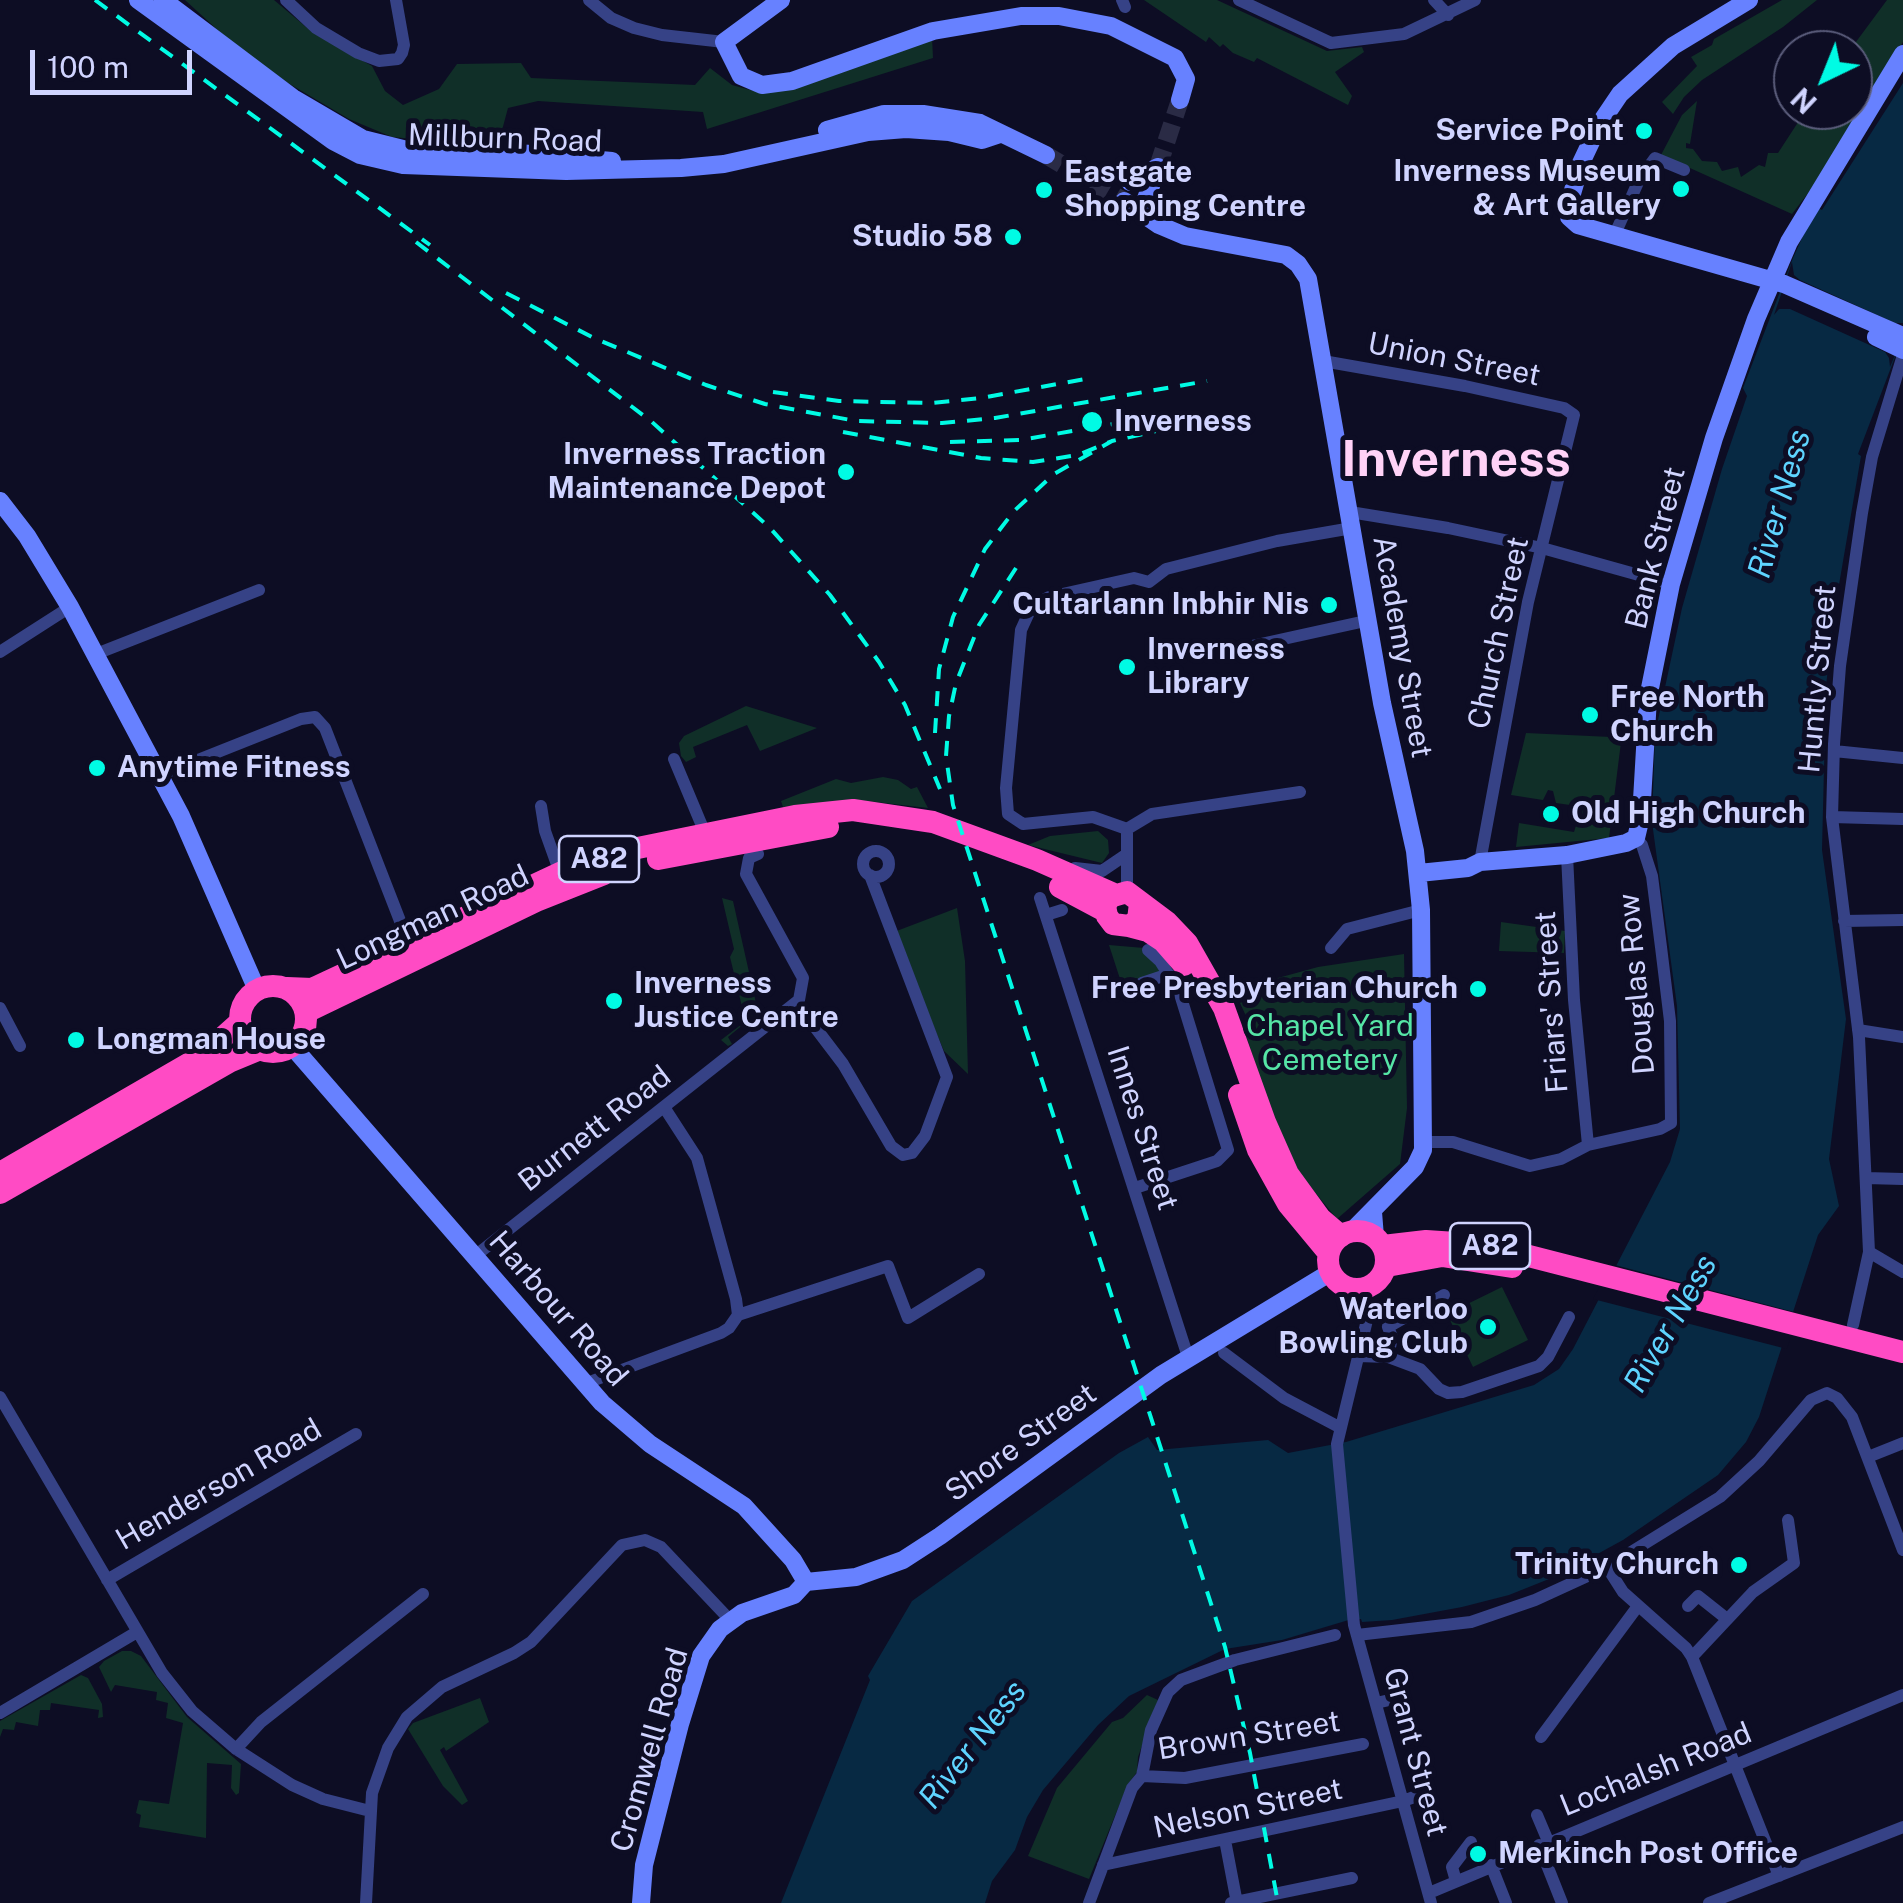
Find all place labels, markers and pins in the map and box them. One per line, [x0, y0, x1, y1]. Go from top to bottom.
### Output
place label: Service Point [1435, 113, 1624, 149]
marker: Service Point [1633, 120, 1655, 142]
place label: Inverness Museum & Art Gallery [1393, 154, 1661, 224]
place label: Eastgate Shopping Centre [1064, 155, 1306, 226]
marker: Inverness Museum & Art Gallery [1670, 178, 1692, 200]
marker: Eastgate Shopping Centre [1033, 179, 1055, 201]
place label: Studio 58 [852, 219, 993, 255]
marker: Studio 58 [1002, 226, 1024, 248]
place label: Inverness [1114, 404, 1252, 440]
marker: Inverness [1079, 409, 1105, 435]
place label: Inverness Traction Maintenance Depot [548, 437, 826, 508]
marker: Inverness Traction Maintenance Depot [835, 461, 857, 483]
place label: Cultarlann Inbhir Nis [1012, 587, 1309, 623]
marker: Cultarlann Inbhir Nis [1318, 594, 1340, 616]
place label: Inverness Library [1147, 632, 1285, 702]
marker: Inverness Library [1116, 656, 1138, 678]
place label: Free North Church [1610, 680, 1765, 750]
marker: Free North Church [1579, 704, 1601, 726]
place label: Anytime Fitness [117, 750, 350, 786]
marker: Anytime Fitness [86, 757, 108, 779]
place label: Old High Church [1571, 796, 1805, 832]
marker: Old High Church [1540, 803, 1562, 825]
place label: Inverness Justice Centre [634, 966, 839, 1036]
place label: Free Presbyterian Church [1091, 971, 1458, 1007]
marker: Free Presbyterian Church [1467, 978, 1489, 1000]
marker: Inverness Justice Centre [603, 990, 625, 1012]
place label: Longman House [96, 1022, 326, 1058]
marker: Longman House [65, 1029, 87, 1051]
place label: Waterloo Bowling Club [1278, 1292, 1468, 1362]
marker: Waterloo Bowling Club [1477, 1316, 1499, 1338]
place label: Trinity Church [1515, 1547, 1719, 1583]
marker: Trinity Church [1728, 1554, 1750, 1576]
place label: Merkinch Post Office [1498, 1836, 1798, 1872]
marker: Merkinch Post Office [1467, 1843, 1489, 1865]

